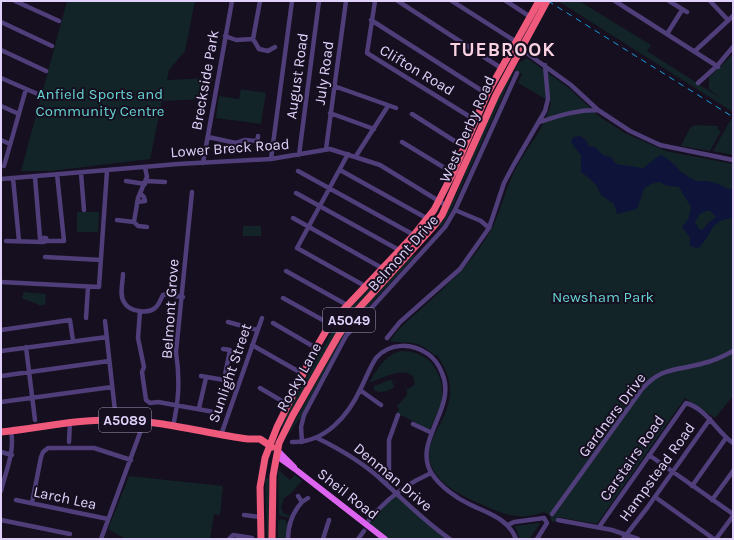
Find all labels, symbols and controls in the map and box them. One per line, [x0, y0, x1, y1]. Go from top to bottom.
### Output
street label: Breckside Park [187, 28, 223, 132]
street label: August Road [282, 32, 312, 120]
district label: TUEBROOK [450, 39, 556, 61]
street label: July Road [311, 40, 337, 106]
street label: Clifton Road [376, 41, 458, 99]
street label: West Derby Road [435, 73, 499, 185]
park label: Anfield Sports and Community Centre [36, 85, 164, 120]
street label: Lower Breck Road [170, 135, 290, 161]
street label: Belmont Drive [364, 211, 442, 295]
street label: Belmont Grove [158, 258, 182, 360]
park label: Newsham Park [552, 288, 654, 306]
road number: A5049 [323, 308, 375, 332]
street label: Sunlight Street [205, 321, 256, 425]
street label: Rocky Lane [273, 339, 325, 415]
street label: Gardners Drive [574, 369, 650, 461]
road number: A5089 [99, 408, 151, 432]
street label: Carstairs Road [596, 412, 668, 504]
street label: Hampstead Road [615, 419, 699, 525]
street label: Denman Drive [350, 439, 436, 515]
street label: Sheil Road [314, 465, 382, 523]
street label: Larch Lea [32, 483, 98, 513]

